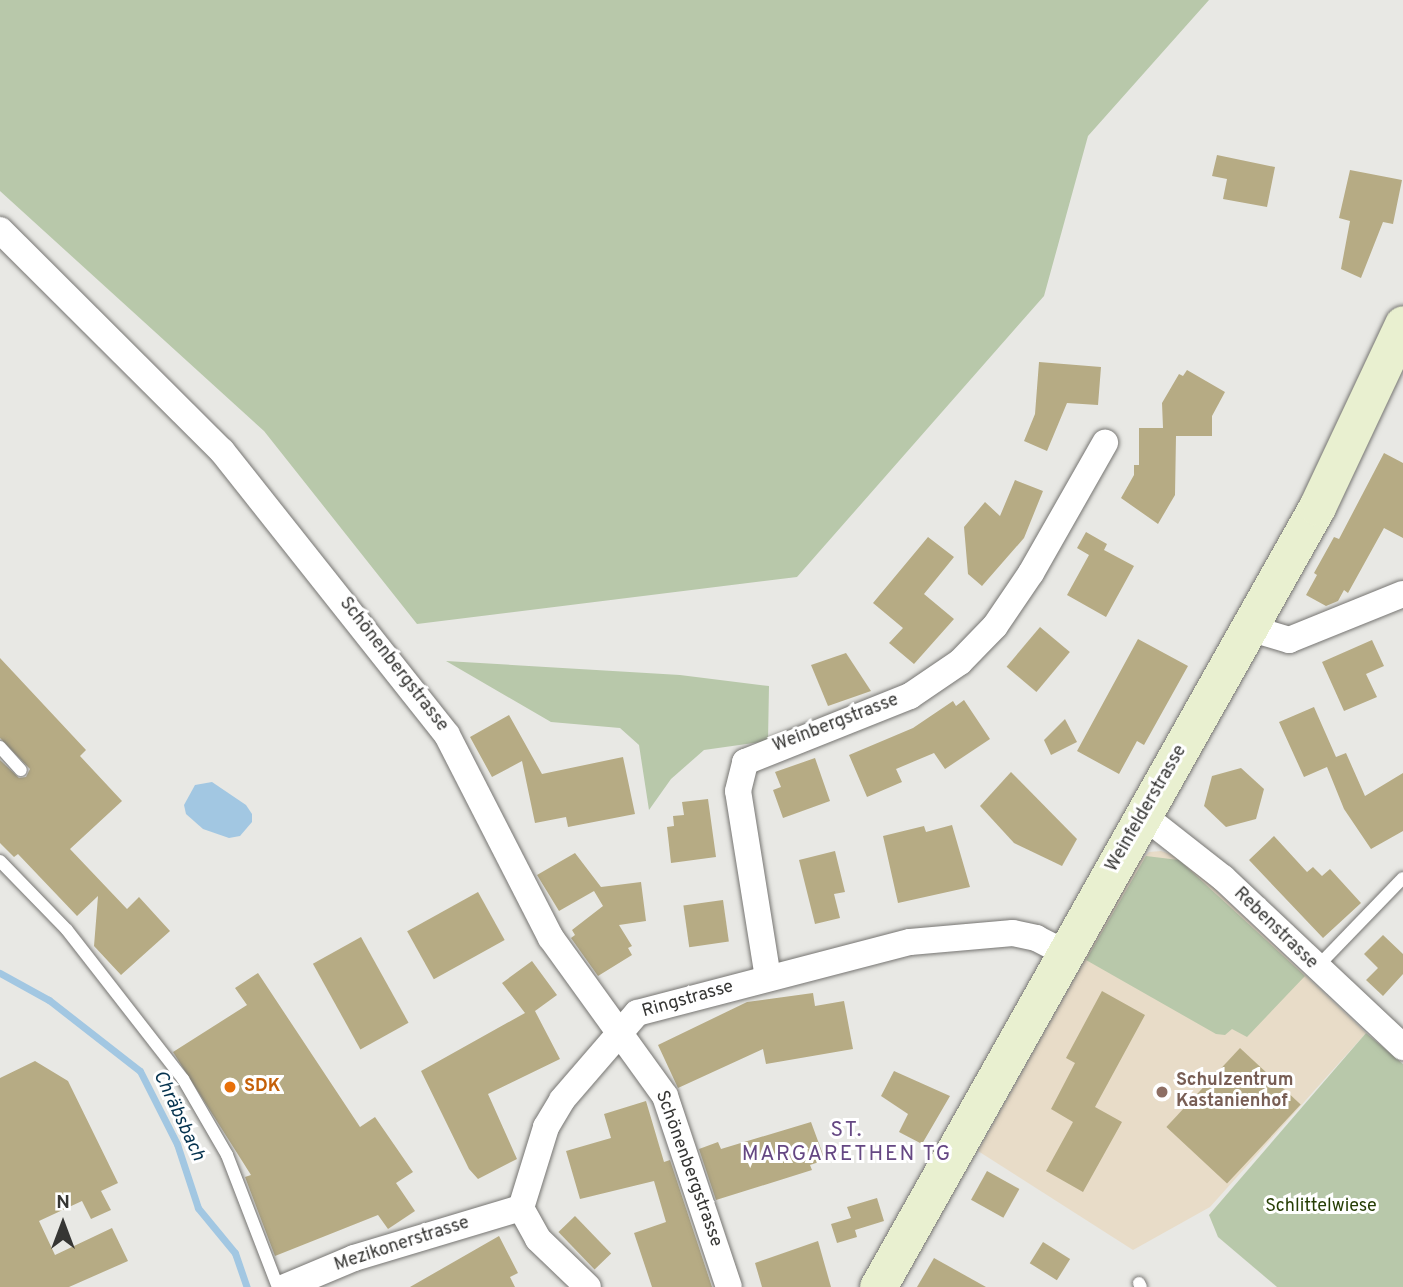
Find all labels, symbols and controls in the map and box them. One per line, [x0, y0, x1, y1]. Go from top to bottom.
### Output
street label: Schönenbergstrasse [334, 594, 452, 736]
street label: Weinbergstrasse [770, 690, 902, 758]
street label: Weinfelderstrasse [1102, 742, 1192, 876]
street label: Rebenstrasse [1228, 884, 1322, 974]
street label: Ringstrasse [640, 977, 736, 1023]
water label: Chräbsbach [147, 1067, 209, 1165]
place label: Schulzentrum Kastanienhof [1176, 1071, 1293, 1114]
place label: SDK [244, 1076, 281, 1098]
marker: SDK [222, 1079, 238, 1095]
marker: Schulzentrum Kastanienhof [1154, 1084, 1170, 1100]
street label: Schönenbergstrasse [650, 1088, 726, 1250]
district label: ST. MARGARETHEN TG [743, 1118, 951, 1168]
north arrow [28, 1189, 98, 1259]
text: N [56, 1191, 70, 1215]
park label: Schlittelwiese [1265, 1196, 1377, 1218]
street label: Mezikonerstrasse [332, 1213, 472, 1277]

